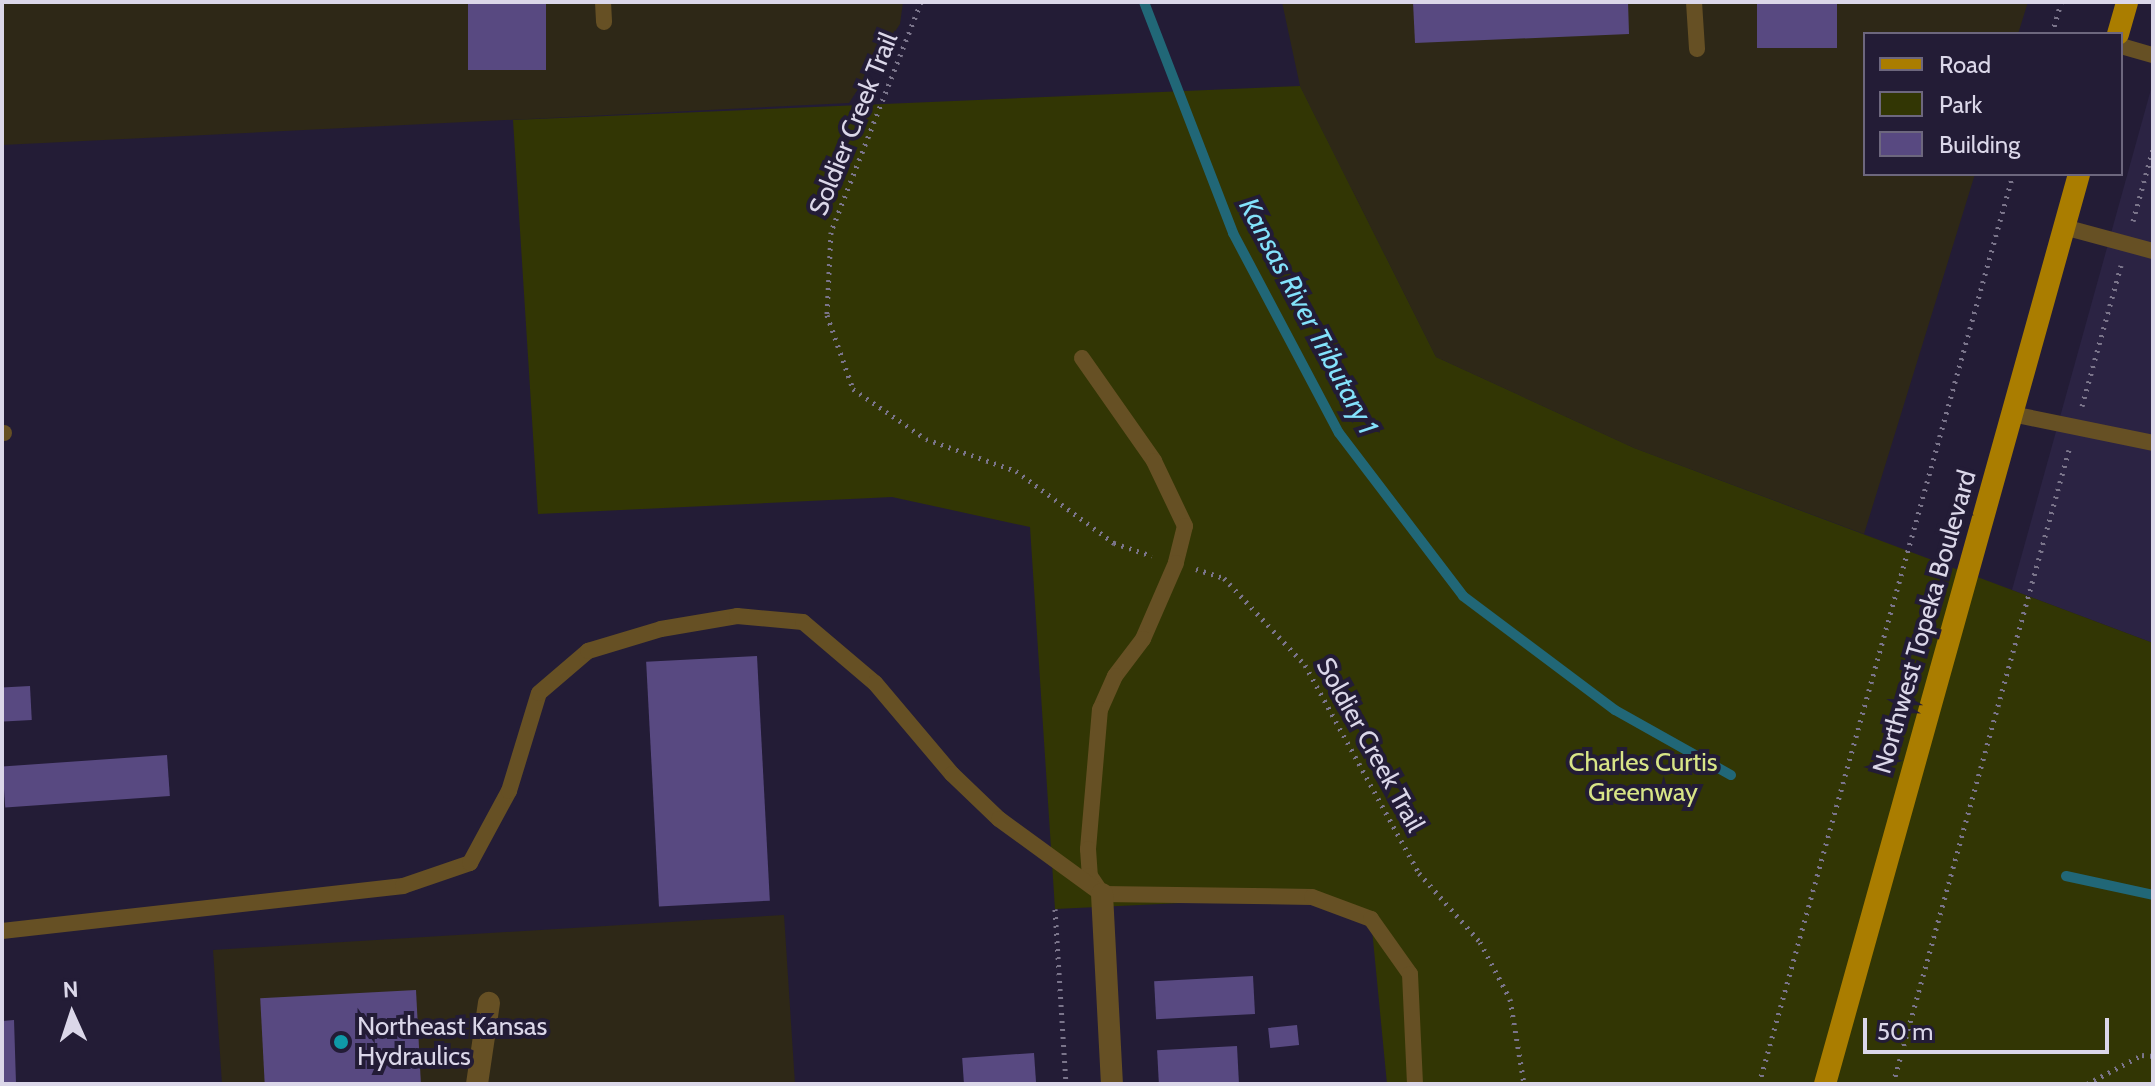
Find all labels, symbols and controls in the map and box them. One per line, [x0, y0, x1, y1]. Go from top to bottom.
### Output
street label: Soldier Creek Trail [803, 28, 905, 220]
legend [1863, 32, 2123, 176]
text: Road [1939, 50, 1991, 79]
text: Park [1939, 90, 1982, 119]
text: Building [1939, 130, 2020, 159]
water label: Kansas River Tributary 1 [1232, 192, 1386, 440]
street label: Northwest Topeka Boulevard [1867, 467, 1983, 777]
street label: Soldier Creek Trail [1309, 652, 1431, 838]
park label: Charles Curtis Greenway [1568, 747, 1718, 808]
north arrow [32, 974, 112, 1054]
text: N [62, 976, 79, 1003]
scale bar [1867, 1002, 2113, 1052]
place label: Northeast Kansas Hydraulics [357, 1011, 547, 1072]
text: 50 m [1877, 1017, 1933, 1046]
marker: Northeast Kansas Hydraulics [332, 1033, 350, 1051]

